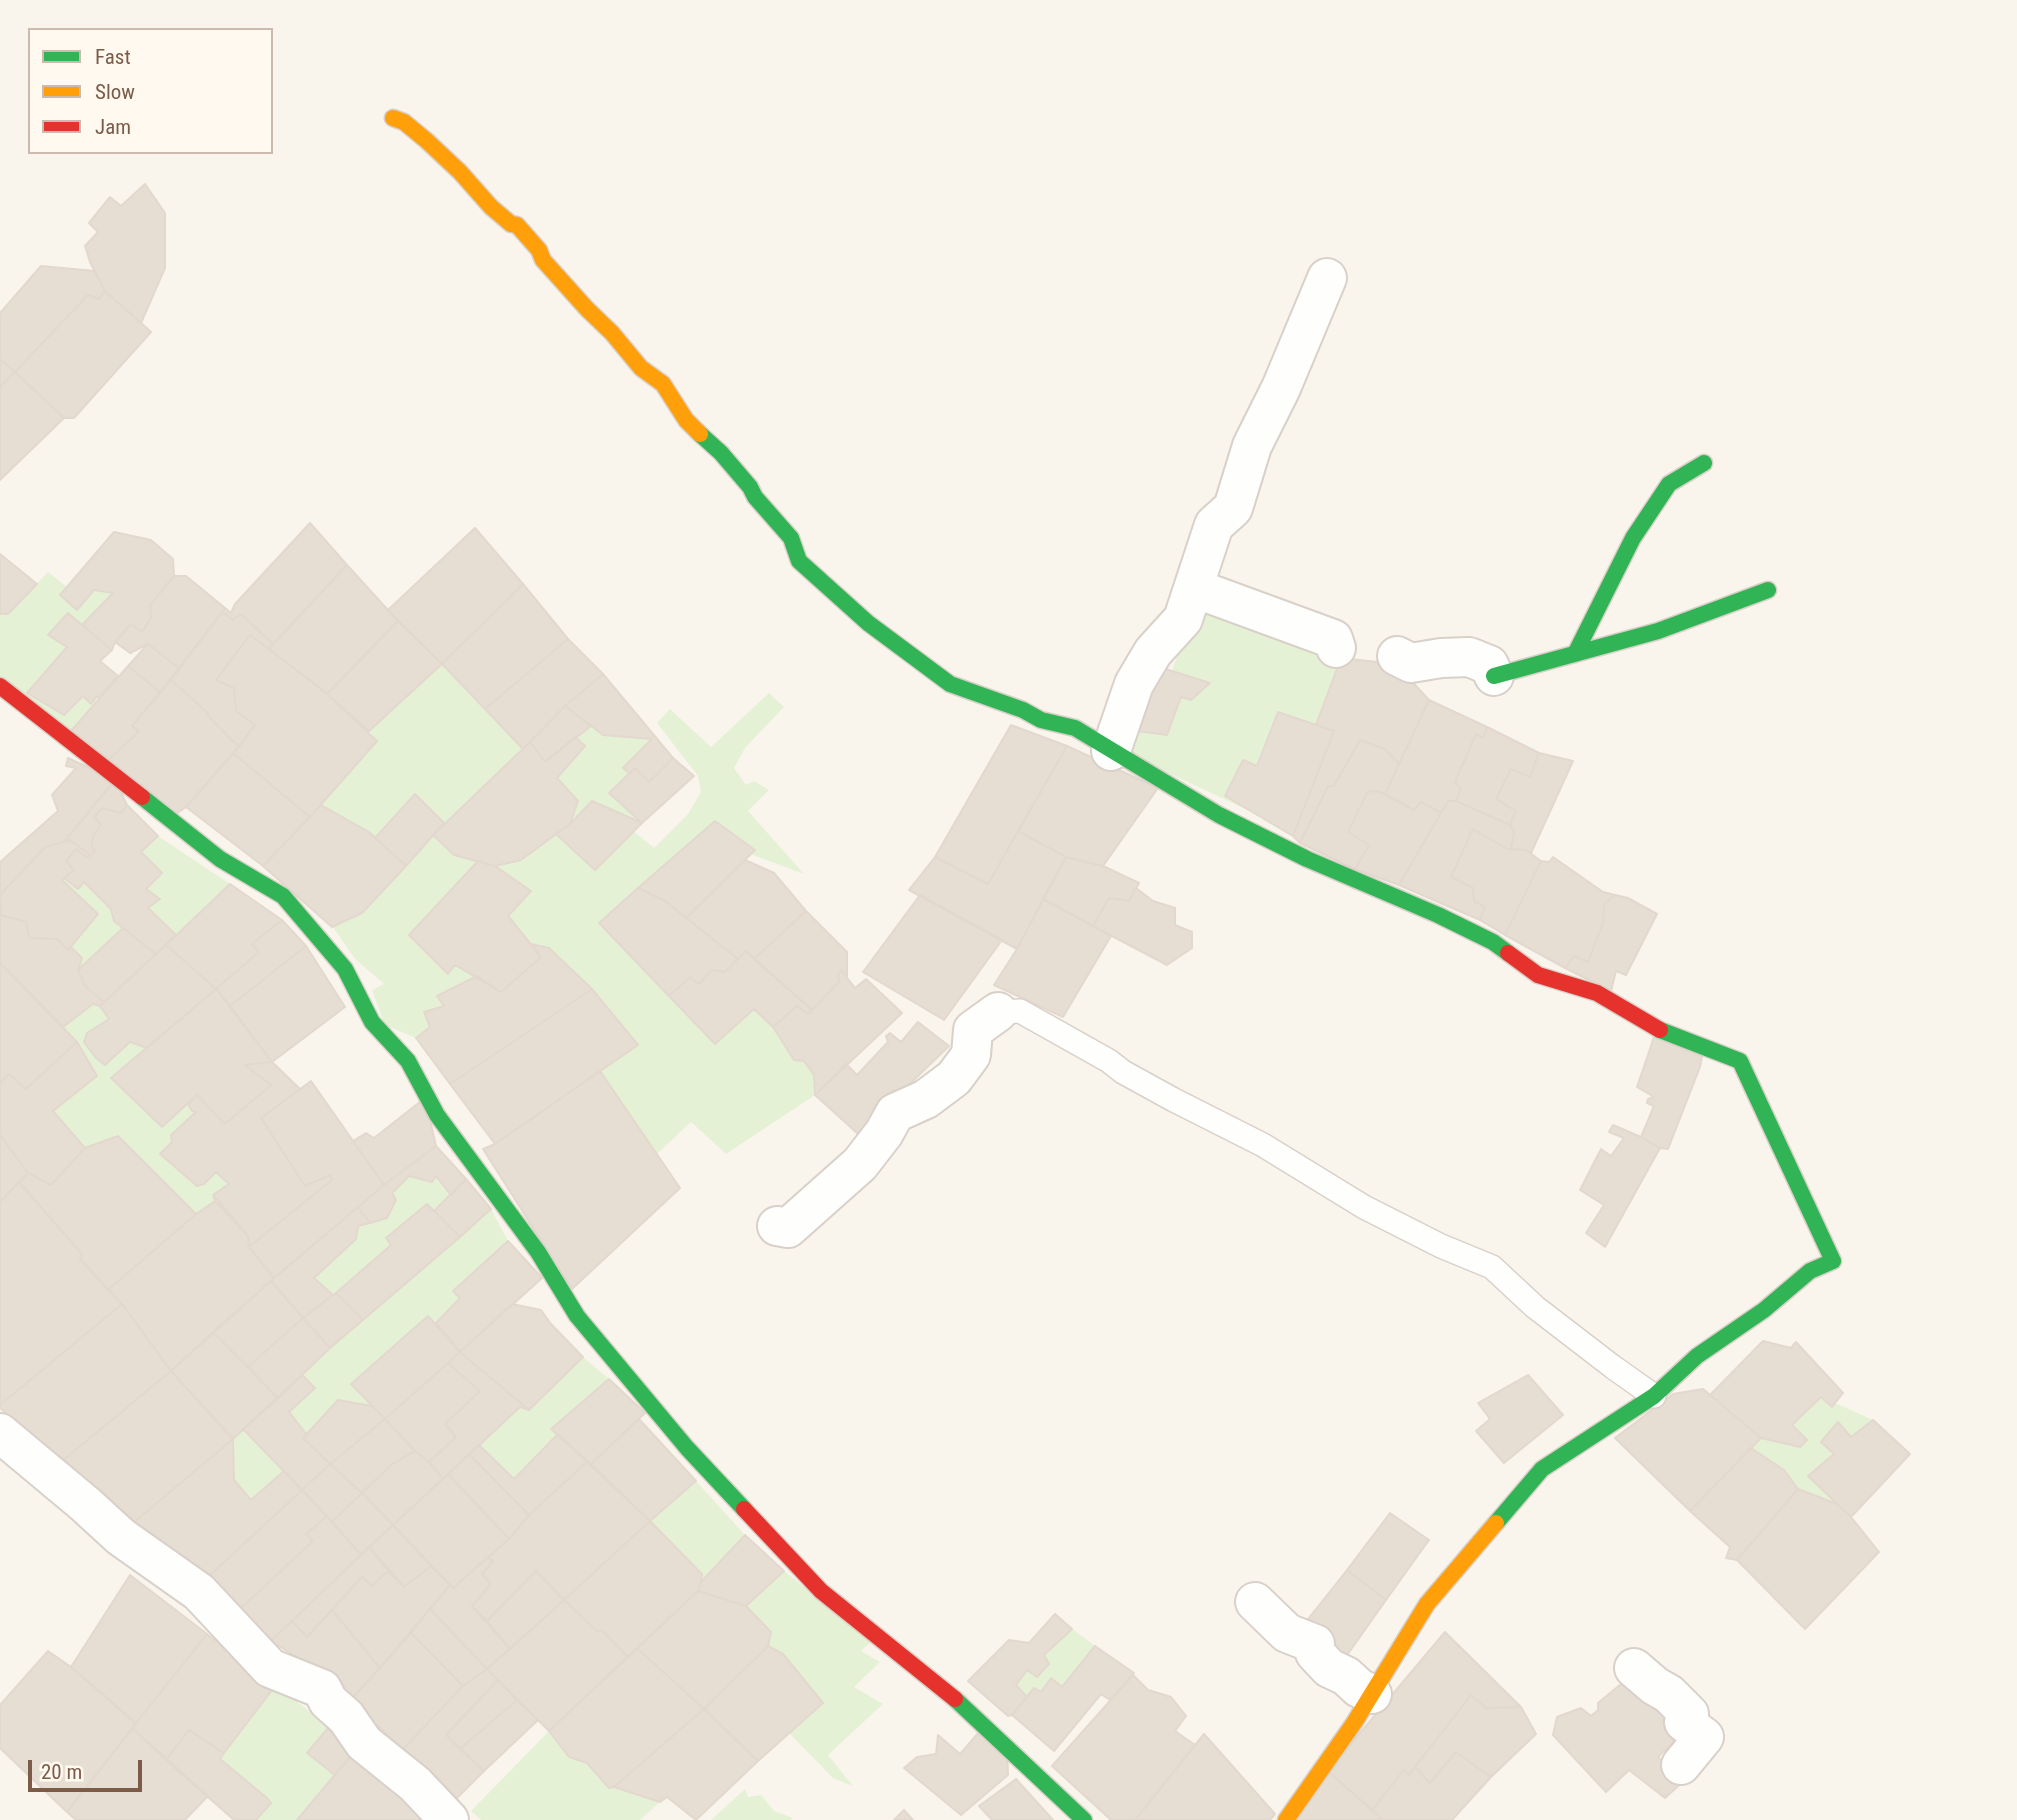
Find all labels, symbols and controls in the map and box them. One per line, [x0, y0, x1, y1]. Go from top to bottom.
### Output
legend [28, 28, 273, 154]
text: Fast [95, 45, 131, 69]
text: Slow [95, 80, 135, 104]
text: Jam [95, 115, 131, 139]
scale bar [32, 1746, 145, 1790]
text: 20 m [41, 1760, 82, 1784]

